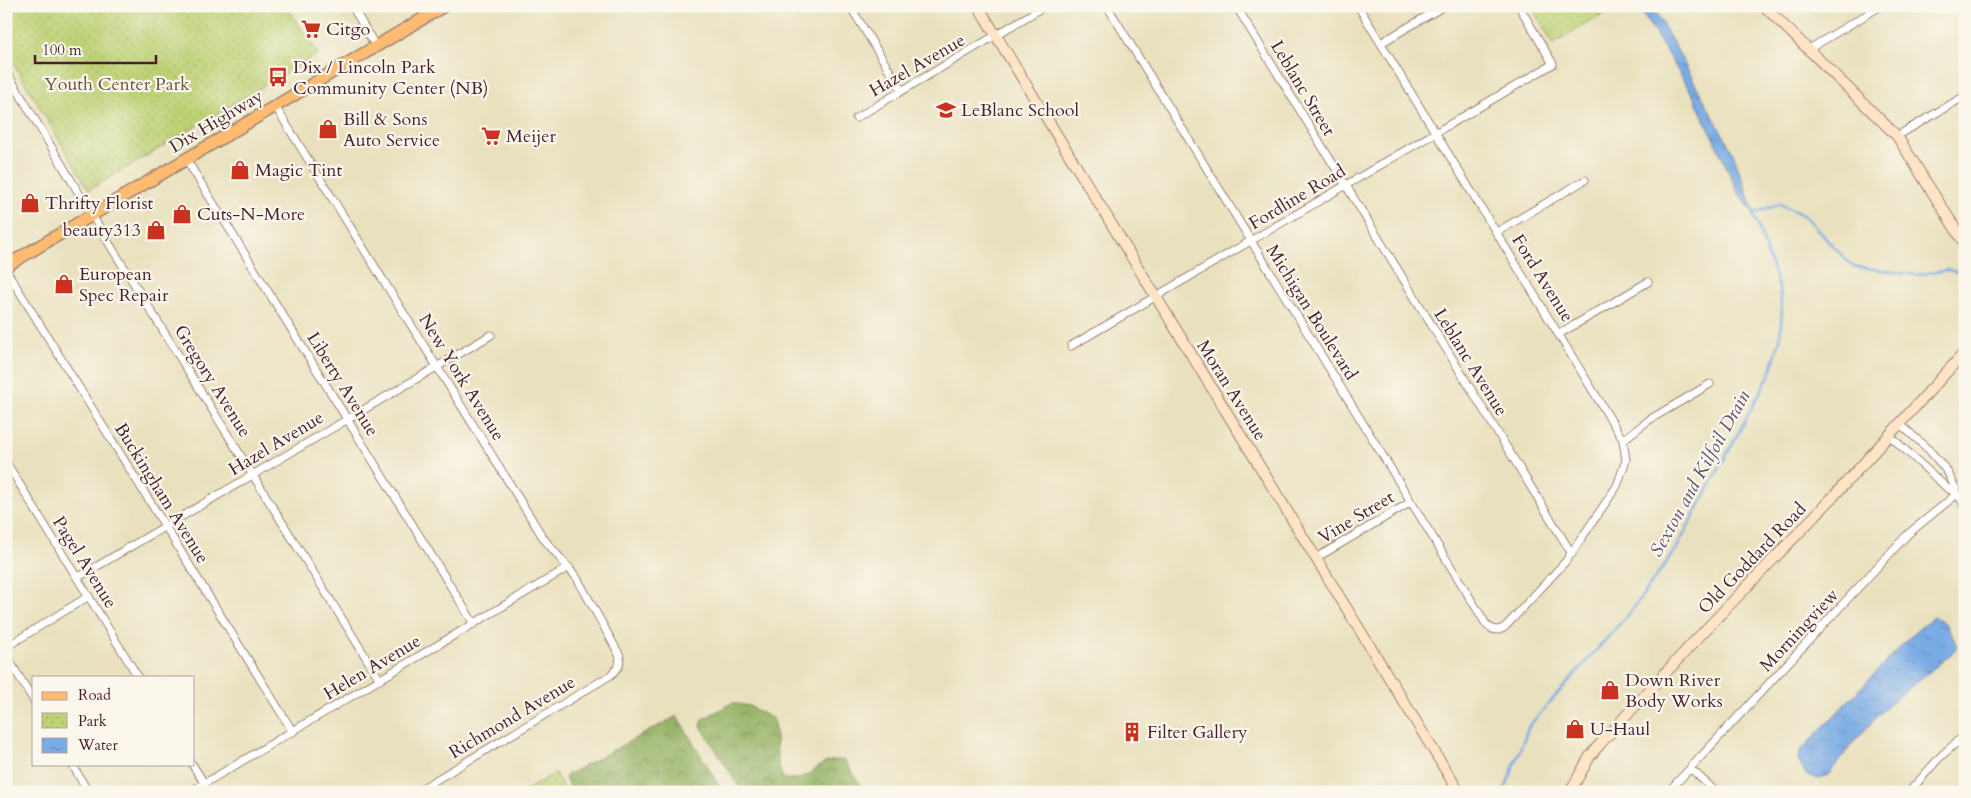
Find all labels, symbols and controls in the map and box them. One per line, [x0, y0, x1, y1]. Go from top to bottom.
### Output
place label: Citgo [326, 17, 371, 42]
supermarket icon: Citgo [300, 18, 322, 40]
street label: Hazel Avenue [865, 28, 970, 103]
scale bar [35, 32, 156, 64]
street label: Leblanc Street [1264, 36, 1341, 141]
text: 100 m [42, 40, 82, 60]
place label: Dix / Lincoln Park Community Center (NB) [293, 55, 489, 101]
bus stop icon: Dix / Lincoln Park Community Center (NB) [267, 66, 289, 88]
park label: Youth Center Park [44, 72, 190, 97]
street label: Dix Highway [165, 83, 268, 159]
place label: LeBlanc School [961, 98, 1079, 123]
school or university icon: LeBlanc School [935, 99, 957, 121]
place label: Bill & Sons Auto Service [343, 107, 440, 153]
shop icon: Bill & Sons Auto Service [317, 118, 339, 140]
place label: Meijer [506, 124, 556, 149]
supermarket icon: Meijer [480, 125, 502, 147]
place label: Magic Tint [255, 158, 342, 183]
shop icon: Magic Tint [229, 159, 251, 181]
street label: Fordline Road [1244, 159, 1351, 236]
place label: Thrifty Florist [45, 191, 153, 216]
shop icon: Thrifty Florist [19, 192, 41, 214]
place label: Cuts-N-More [197, 202, 305, 227]
shop icon: Cuts-N-More [171, 203, 193, 225]
place label: beauty313 [63, 218, 141, 243]
shop icon: beauty313 [145, 219, 167, 241]
street label: Ford Avenue [1506, 230, 1579, 327]
street label: Michigan Boulevard [1260, 240, 1364, 385]
place label: European Spec Repair [79, 262, 169, 308]
shop icon: European Spec Repair [53, 273, 75, 295]
street label: Leblanc Avenue [1427, 304, 1514, 421]
street label: New York Avenue [412, 309, 511, 446]
street label: Gregory Avenue [168, 320, 257, 442]
street label: Liberty Avenue [301, 327, 385, 441]
street label: Moran Avenue [1191, 335, 1273, 445]
water label: Sexton and Kilfoil Drain [1643, 385, 1757, 561]
street label: Hazel Avenue [224, 405, 328, 482]
street label: Buckingham Avenue [108, 418, 215, 568]
street label: Vine Street [1313, 485, 1399, 550]
street label: Old Goddard Road [1693, 497, 1812, 620]
street label: Pagel Avenue [46, 511, 123, 613]
street label: Morningview [1754, 583, 1845, 677]
street label: Helen Avenue [319, 629, 426, 706]
place label: Down River Body Works [1625, 668, 1723, 714]
street label: Richmond Avenue [444, 670, 580, 765]
legend [32, 676, 195, 766]
shop icon: Down River Body Works [1599, 679, 1621, 701]
text: Road [78, 685, 111, 705]
text: Park [78, 711, 107, 731]
place label: U-Haul [1590, 717, 1650, 742]
shop icon: U-Haul [1564, 718, 1586, 740]
place label: Filter Gallery [1147, 720, 1248, 745]
building icon: Filter Gallery [1121, 721, 1143, 743]
text: Water [77, 735, 119, 755]

